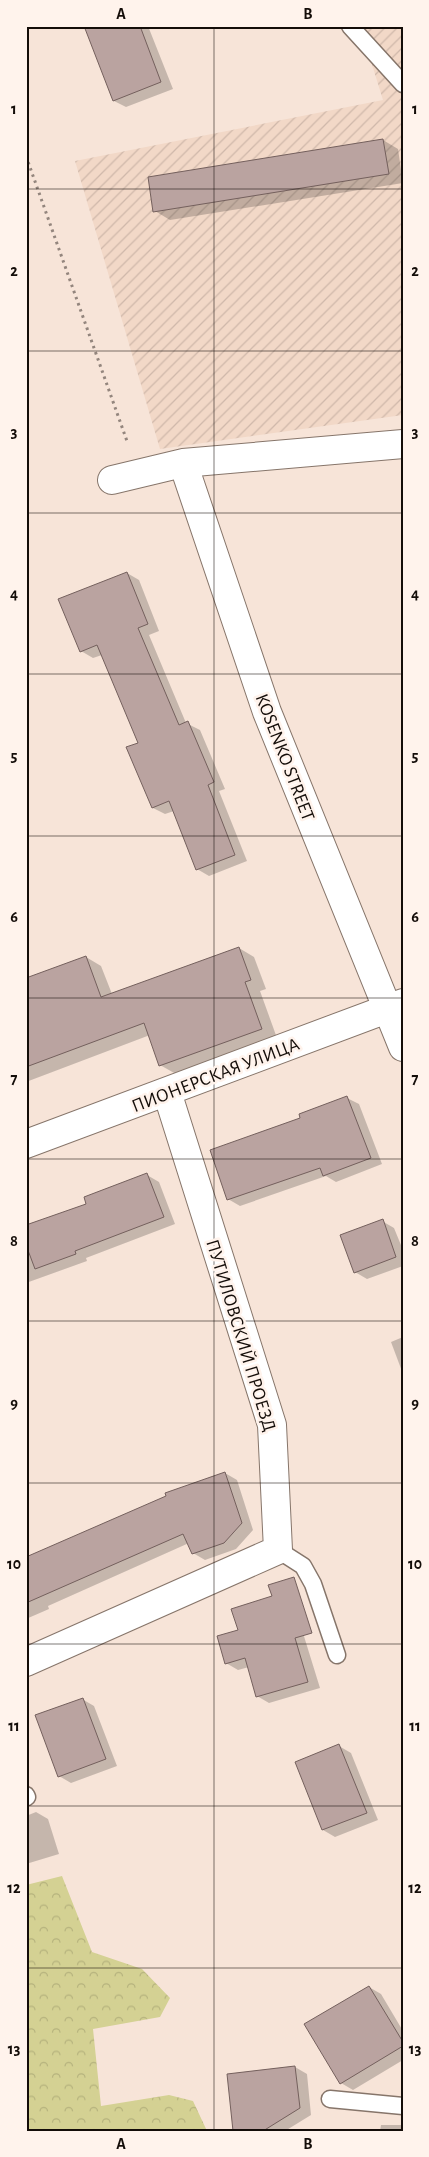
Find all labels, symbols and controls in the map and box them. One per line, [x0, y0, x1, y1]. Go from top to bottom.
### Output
text: A [116, 6, 126, 22]
text: B [303, 6, 313, 22]
text: 1 [11, 101, 17, 117]
text: 1 [412, 101, 418, 117]
text: 2 [10, 263, 18, 279]
text: 2 [411, 263, 419, 279]
text: 3 [11, 424, 18, 440]
text: 3 [412, 424, 419, 440]
text: 4 [10, 586, 18, 602]
text: 4 [411, 586, 419, 602]
street label: KOSENKO STREET [252, 691, 318, 824]
text: 5 [11, 748, 18, 764]
text: 5 [412, 748, 419, 764]
text: 6 [10, 909, 18, 925]
text: 6 [411, 909, 419, 925]
street label: ПИОНЕРСКАЯ УЛИЦА [129, 1035, 302, 1116]
text: 7 [11, 1071, 18, 1087]
text: 7 [412, 1071, 419, 1087]
text: 8 [10, 1233, 18, 1249]
text: 8 [411, 1233, 419, 1249]
street label: ПУТИЛОВСКИЙ ПРОЕЗД [202, 1237, 280, 1434]
text: 9 [10, 1395, 18, 1411]
text: 9 [411, 1395, 419, 1411]
text: 10 [7, 1556, 21, 1572]
text: 10 [408, 1556, 422, 1572]
text: 11 [8, 1718, 20, 1734]
text: 11 [409, 1718, 421, 1734]
text: 12 [7, 1880, 21, 1896]
text: 12 [408, 1880, 422, 1896]
text: 13 [8, 2041, 20, 2057]
text: 13 [409, 2041, 421, 2057]
text: A [116, 2136, 126, 2152]
text: B [303, 2136, 313, 2152]

